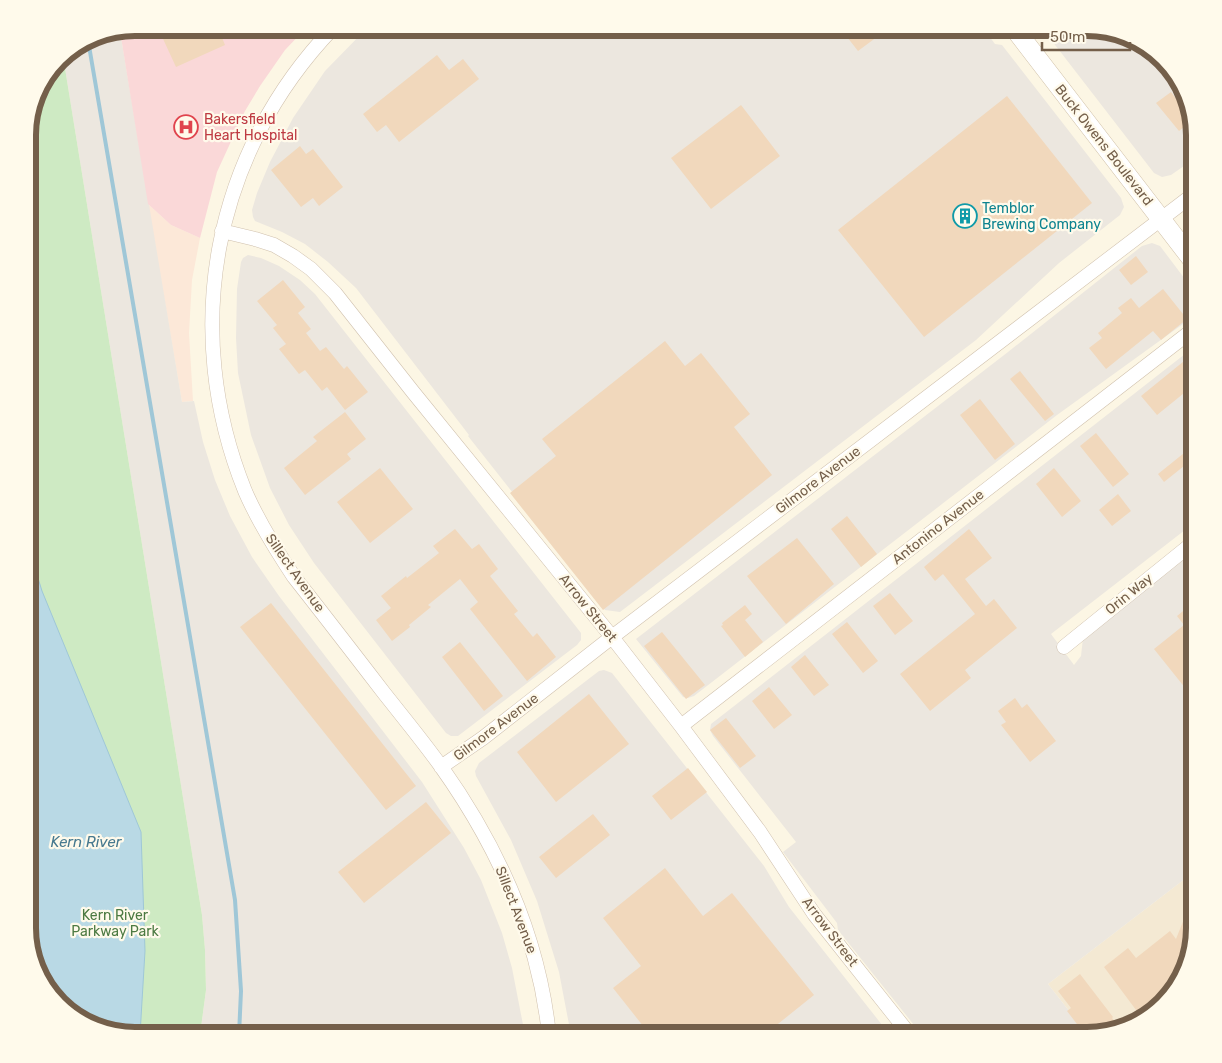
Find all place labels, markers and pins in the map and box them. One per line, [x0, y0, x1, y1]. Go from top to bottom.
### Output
place label: Bakersfield Heart Hospital [204, 111, 297, 144]
hospital icon: Bakersfield Heart Hospital [173, 114, 199, 140]
place label: Temblor Brewing Company [982, 200, 1101, 233]
building icon: Temblor Brewing Company [952, 203, 978, 229]

